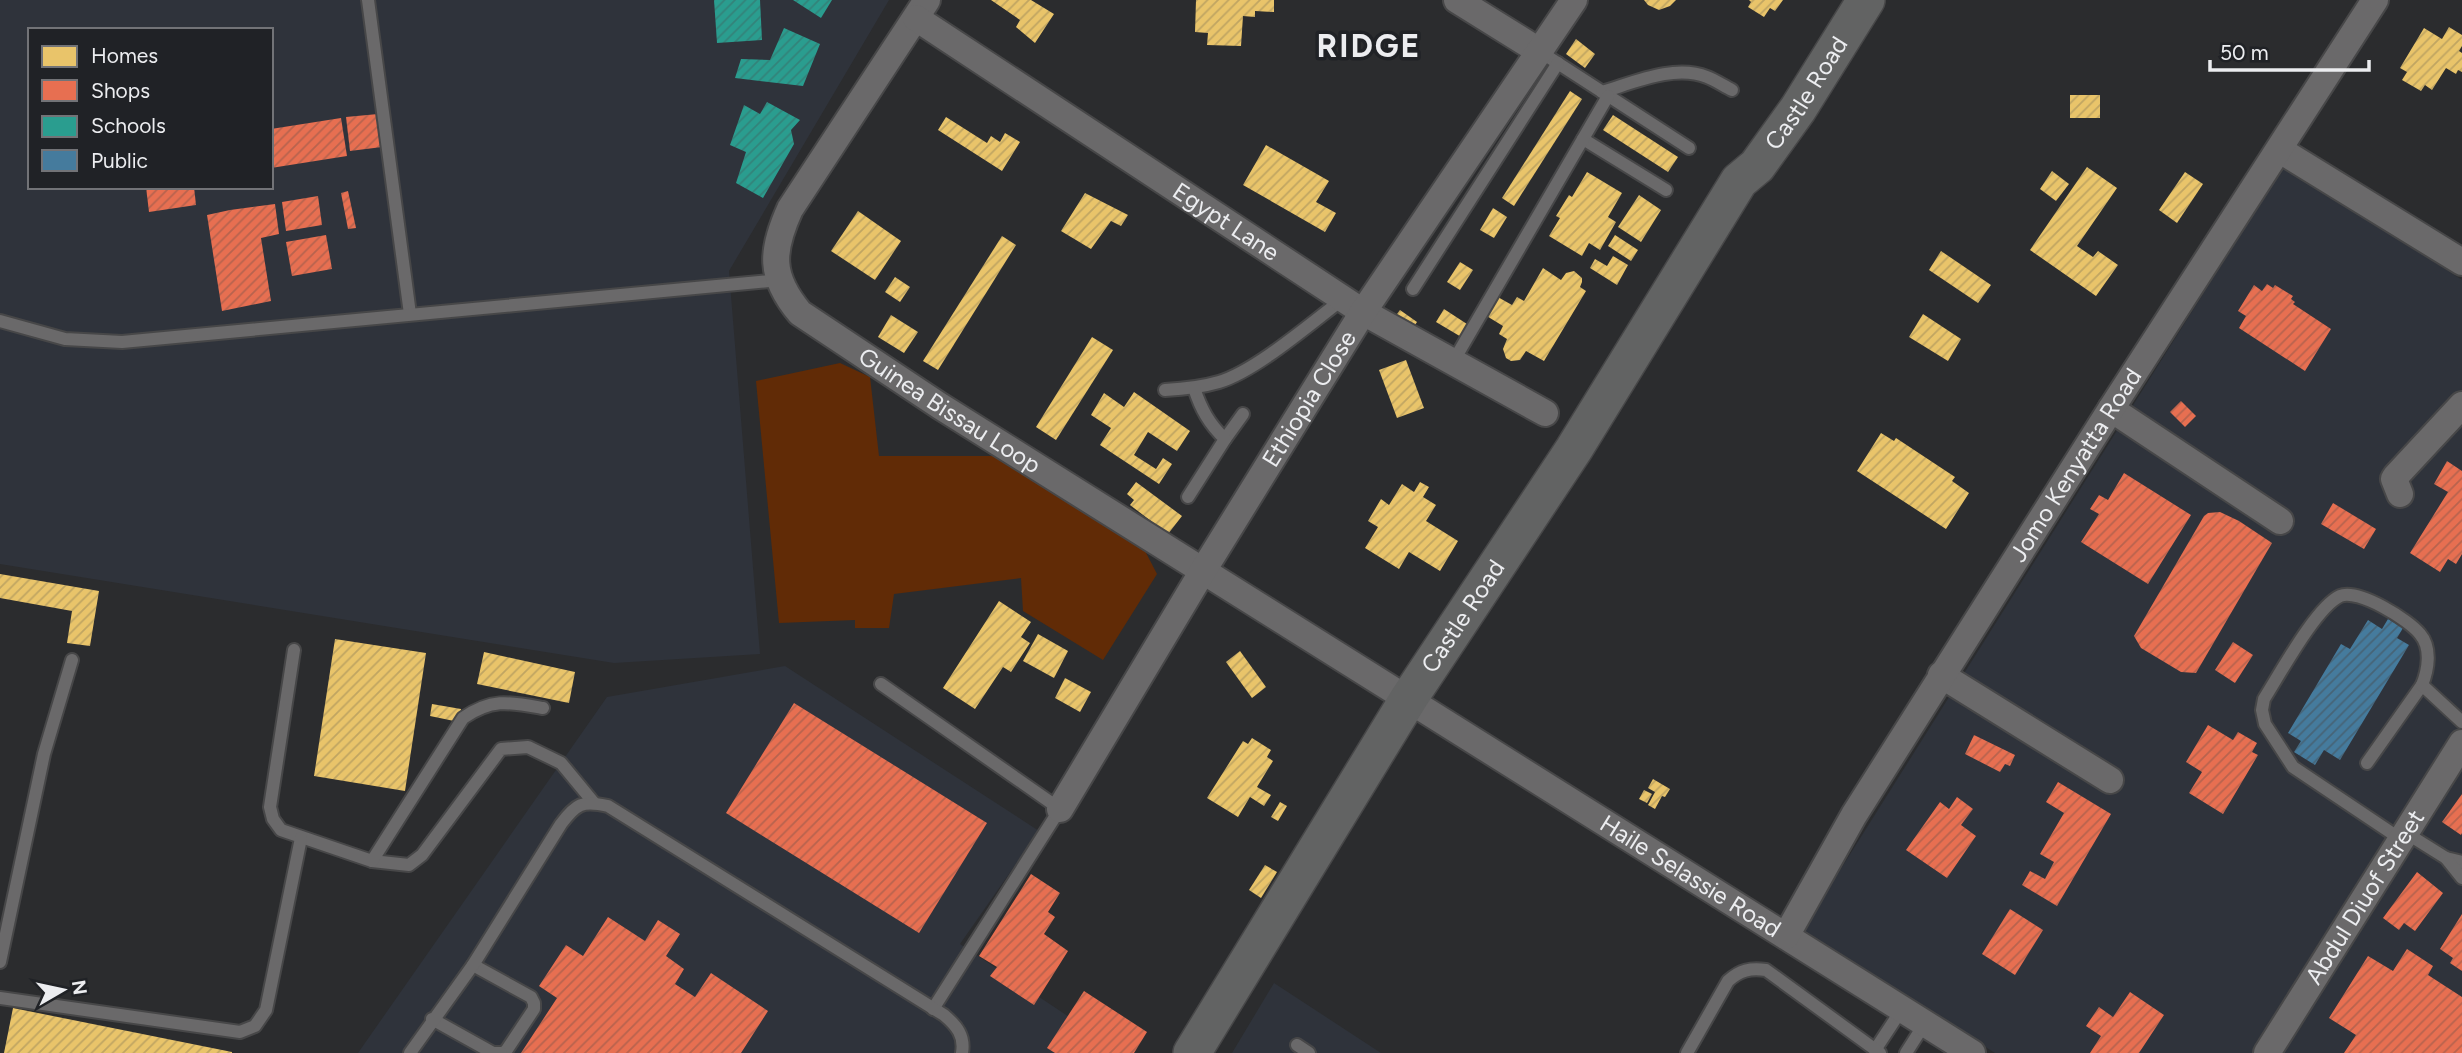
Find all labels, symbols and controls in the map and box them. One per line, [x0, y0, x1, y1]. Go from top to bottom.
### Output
district label: RIDGE [1317, 27, 1421, 65]
legend [28, 28, 273, 189]
scale bar [2210, 28, 2369, 72]
street label: Castle Road [1758, 31, 1854, 155]
text: 50 m [2220, 40, 2269, 65]
text: Homes [91, 43, 158, 68]
text: Shops [91, 78, 150, 103]
text: Schools [91, 113, 166, 138]
text: Public [91, 148, 148, 173]
street label: Egypt Lane [1168, 176, 1285, 267]
street label: Ethiopia Close [1256, 325, 1362, 472]
street label: Guinea Bissau Loop [853, 341, 1046, 479]
street label: Jomo Kenyatta Road [2003, 363, 2147, 567]
street label: Castle Road [1415, 554, 1511, 678]
street label: Abdul Diuof Street [2299, 804, 2430, 990]
street label: Haile Selassie Road [1595, 808, 1786, 943]
north arrow [28, 955, 98, 1025]
text: N [67, 978, 92, 996]

